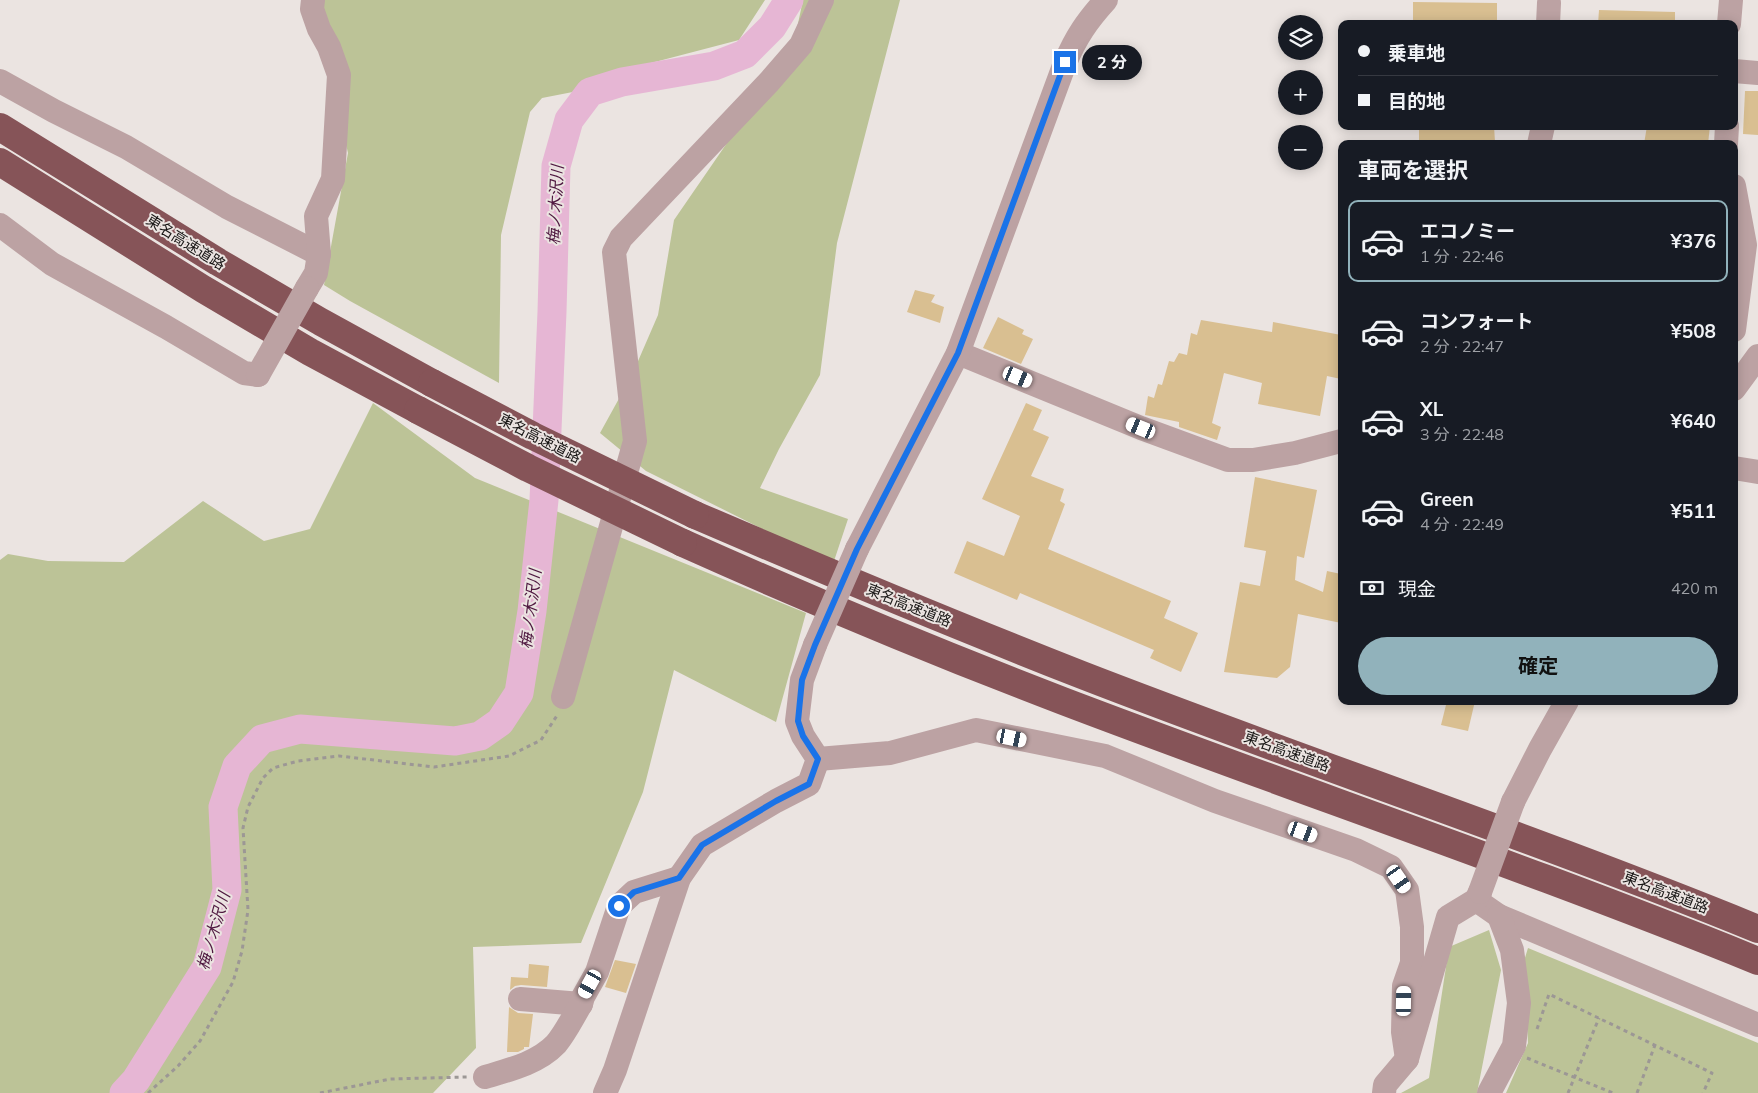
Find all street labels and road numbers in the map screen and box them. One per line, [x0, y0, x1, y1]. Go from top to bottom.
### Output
street label: 東名高速道路 [143, 210, 229, 274]
street label: 東名高速道路 [496, 409, 584, 467]
street label: 東名高速道路 [864, 579, 954, 631]
street label: 東名高速道路 [1241, 727, 1333, 775]
street label: 東名高速道路 [1621, 867, 1711, 917]

